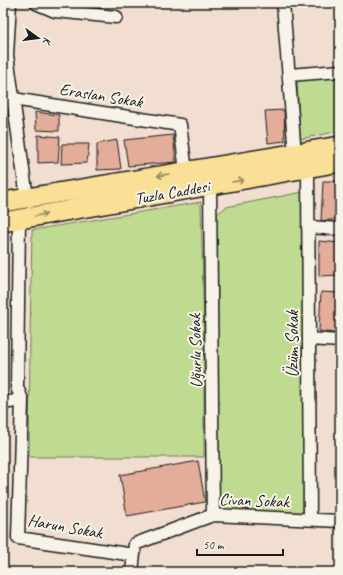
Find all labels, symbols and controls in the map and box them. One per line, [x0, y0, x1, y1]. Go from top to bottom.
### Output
north arrow [18, 18, 58, 58]
text: K [40, 36, 55, 47]
street label: Eraslan Sokak [58, 79, 146, 113]
one-way arrow [157, 171, 170, 179]
street label: Tuzla Caddesi [133, 175, 213, 209]
one-way arrow [232, 176, 245, 184]
one-way arrow [35, 211, 48, 219]
street label: Üzüm Sokak [282, 309, 303, 377]
street label: Uğurlu Sokak [184, 312, 207, 388]
street label: Civan Sokak [219, 489, 291, 512]
street label: Harun Sokak [26, 510, 106, 544]
scale bar [197, 531, 283, 557]
text: 50 m [203, 537, 225, 553]

